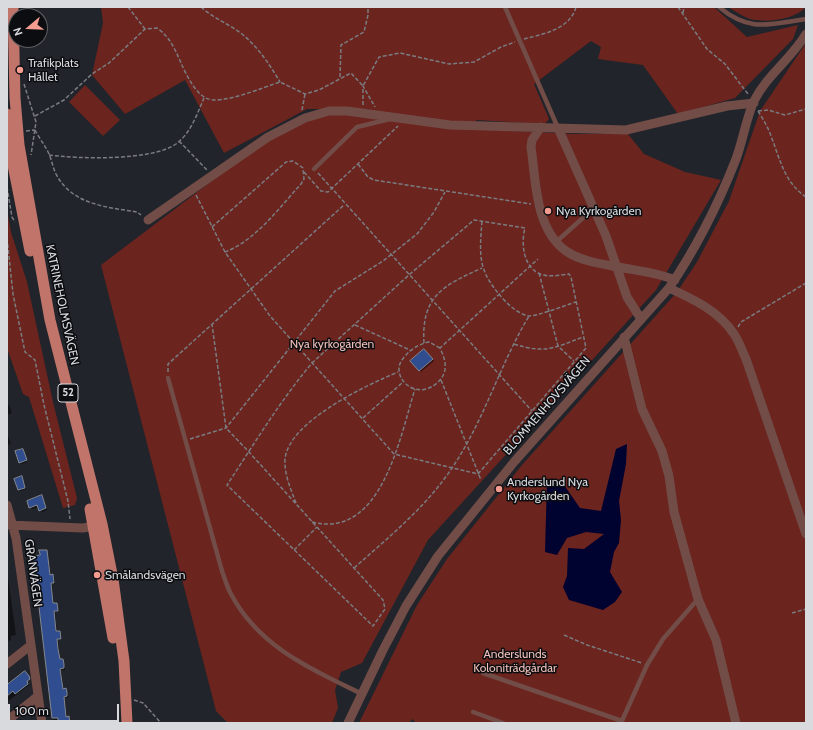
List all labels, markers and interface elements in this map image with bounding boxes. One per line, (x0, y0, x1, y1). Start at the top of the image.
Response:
north arrow (8, 8, 48, 48)
text: N (10, 26, 25, 38)
place label: Trafikplats Hållet (28, 56, 79, 84)
marker: Trafikplats Hållet (15, 65, 25, 75)
place label: Nya Kyrkogården (556, 204, 641, 218)
marker: Nya Kyrkogården (543, 206, 553, 216)
street label: KATRINEHOLMSVÄGEN (42, 243, 82, 367)
park label: Nya kyrkogården (290, 337, 374, 351)
street label: BLOMMENHOVSVÄGEN (500, 354, 594, 458)
road number: 52 (58, 384, 78, 402)
place label: Anderslund Nya Kyrkogården (507, 475, 588, 503)
marker: Anderslund Nya Kyrkogården (494, 484, 504, 494)
street label: GRANVÄGEN (21, 538, 45, 608)
place label: Smålandsvägen (105, 568, 186, 582)
marker: Smålandsvägen (92, 570, 102, 580)
park label: Anderslunds Koloniträdgårdar (473, 647, 557, 675)
scale bar (10, 696, 121, 722)
text: 100 m (15, 703, 49, 718)

